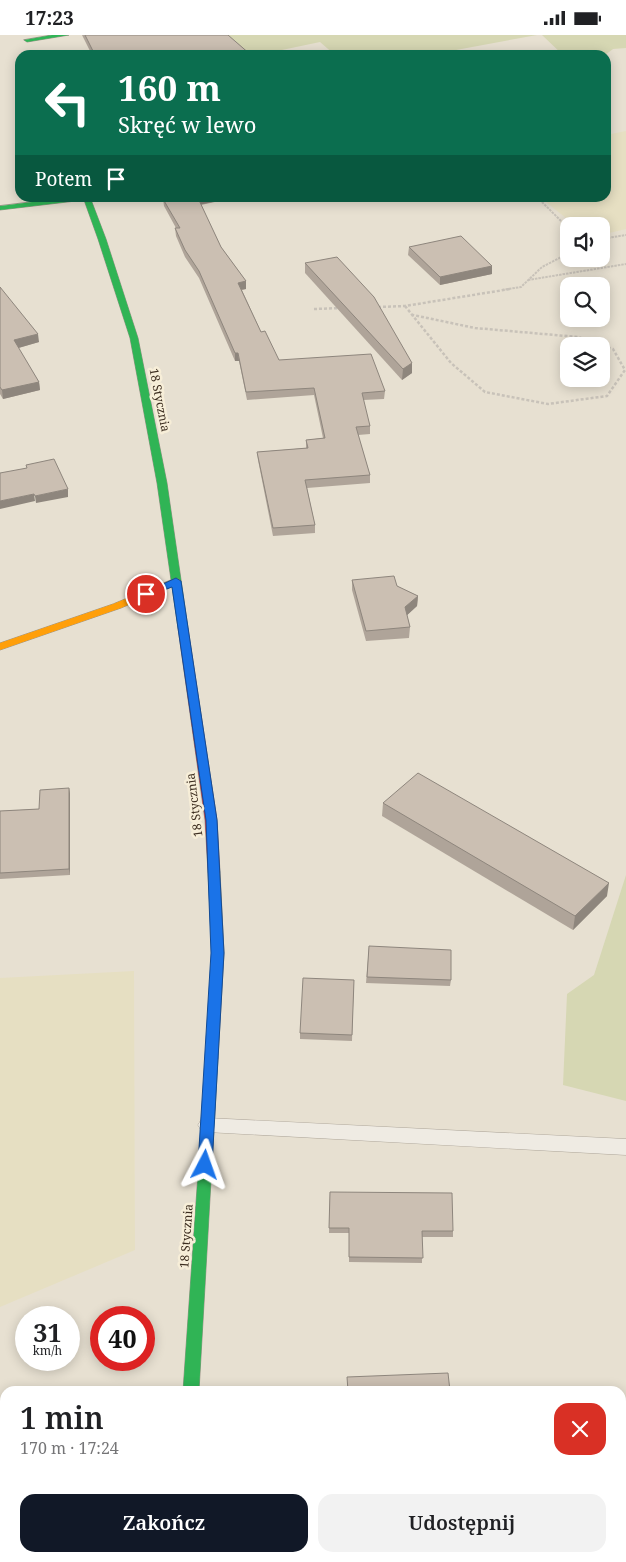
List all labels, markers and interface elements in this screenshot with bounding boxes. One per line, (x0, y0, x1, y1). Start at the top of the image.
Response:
text: 17:23 (25, 5, 74, 31)
text: 160 m (118, 64, 221, 111)
icon: left (35, 70, 100, 135)
text: Skręć w lewo (118, 109, 256, 139)
icon: arrive (102, 165, 130, 193)
text: Potem (35, 166, 92, 192)
map controls (560, 217, 610, 387)
button: sound (560, 217, 610, 267)
button: search (560, 277, 610, 327)
button: layers (560, 337, 610, 387)
street label: 18 Stycznia (146, 367, 175, 433)
pin (125, 573, 167, 615)
icon: arrive (132, 580, 160, 608)
street label: 18 Stycznia (182, 772, 206, 838)
position arrow (178, 1138, 230, 1190)
street label: 18 Stycznia (175, 1203, 197, 1269)
speed limit sign: 40 (90, 1306, 155, 1371)
text: 31 (33, 1315, 62, 1349)
text: km/h (33, 1342, 62, 1359)
text: 1 min (20, 1397, 104, 1438)
button: close (554, 1403, 606, 1455)
text: 170 m · 17:24 (20, 1437, 119, 1459)
button: Zakończ (20, 1494, 308, 1552)
button: Udostępnij (318, 1494, 606, 1552)

